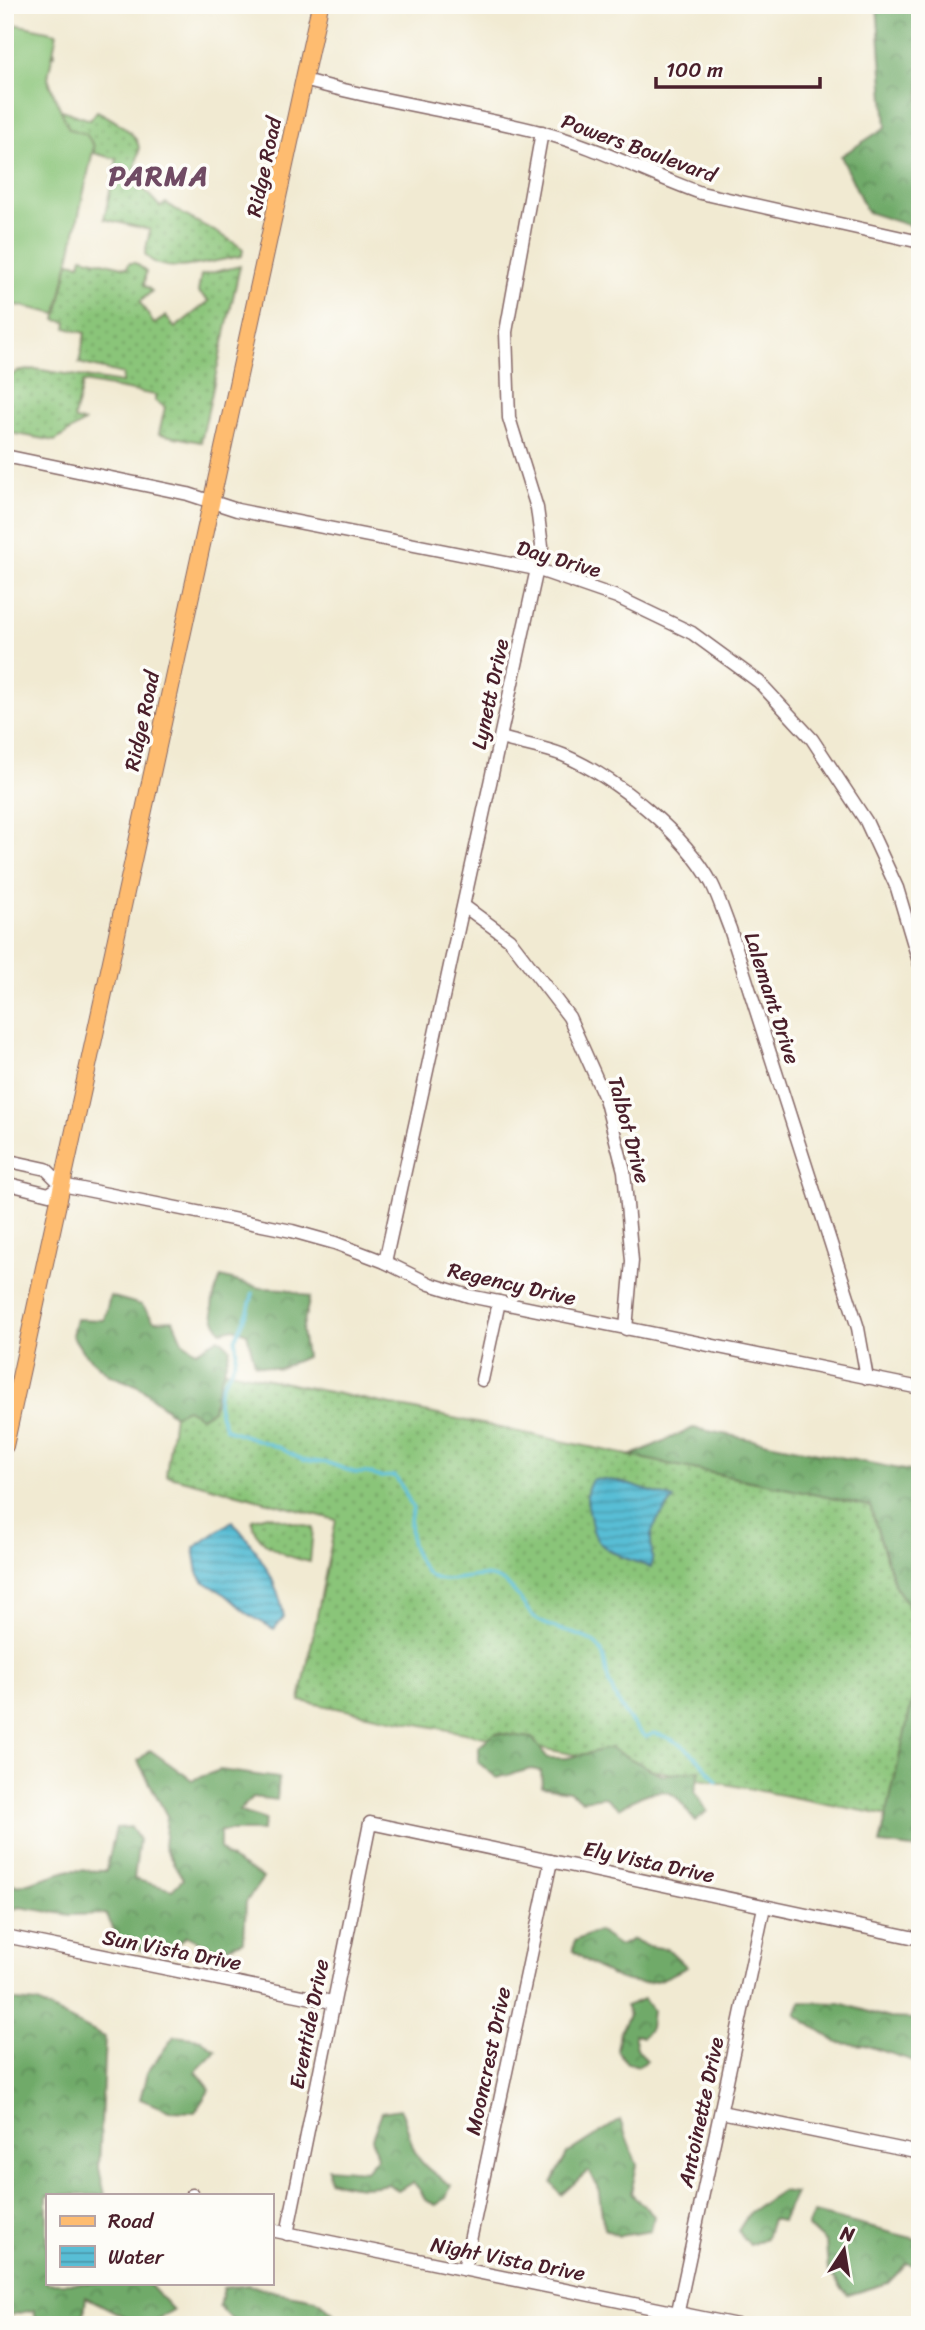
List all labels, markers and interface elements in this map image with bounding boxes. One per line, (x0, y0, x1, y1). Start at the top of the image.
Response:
scale bar (656, 46, 820, 90)
text: 100 m (666, 51, 723, 89)
street label: Powers Boulevard (556, 102, 724, 194)
street label: Ridge Road (235, 112, 294, 220)
district label: PARMA (108, 151, 210, 200)
street label: Day Drive (512, 529, 606, 589)
street label: Lynett Drive (460, 635, 520, 753)
street label: Ridge Road (113, 666, 172, 774)
street label: Lalemant Drive (733, 927, 811, 1069)
street label: Talbot Drive (596, 1072, 662, 1188)
street label: Regency Drive (444, 1251, 580, 1317)
street label: Ely Vista Drive (580, 1830, 718, 1895)
street label: Sun Vista Drive (99, 1918, 245, 1982)
street label: Eventide Drive (278, 1955, 340, 2092)
street label: Mooncrest Drive (454, 1983, 522, 2139)
street label: Antoinette Drive (666, 2033, 735, 2192)
legend (46, 2194, 273, 2284)
text: Road (108, 2202, 155, 2240)
north arrow (810, 2214, 880, 2284)
text: N (837, 2216, 858, 2252)
street label: Night Vista Drive (428, 2225, 589, 2293)
text: Water (108, 2238, 165, 2276)

